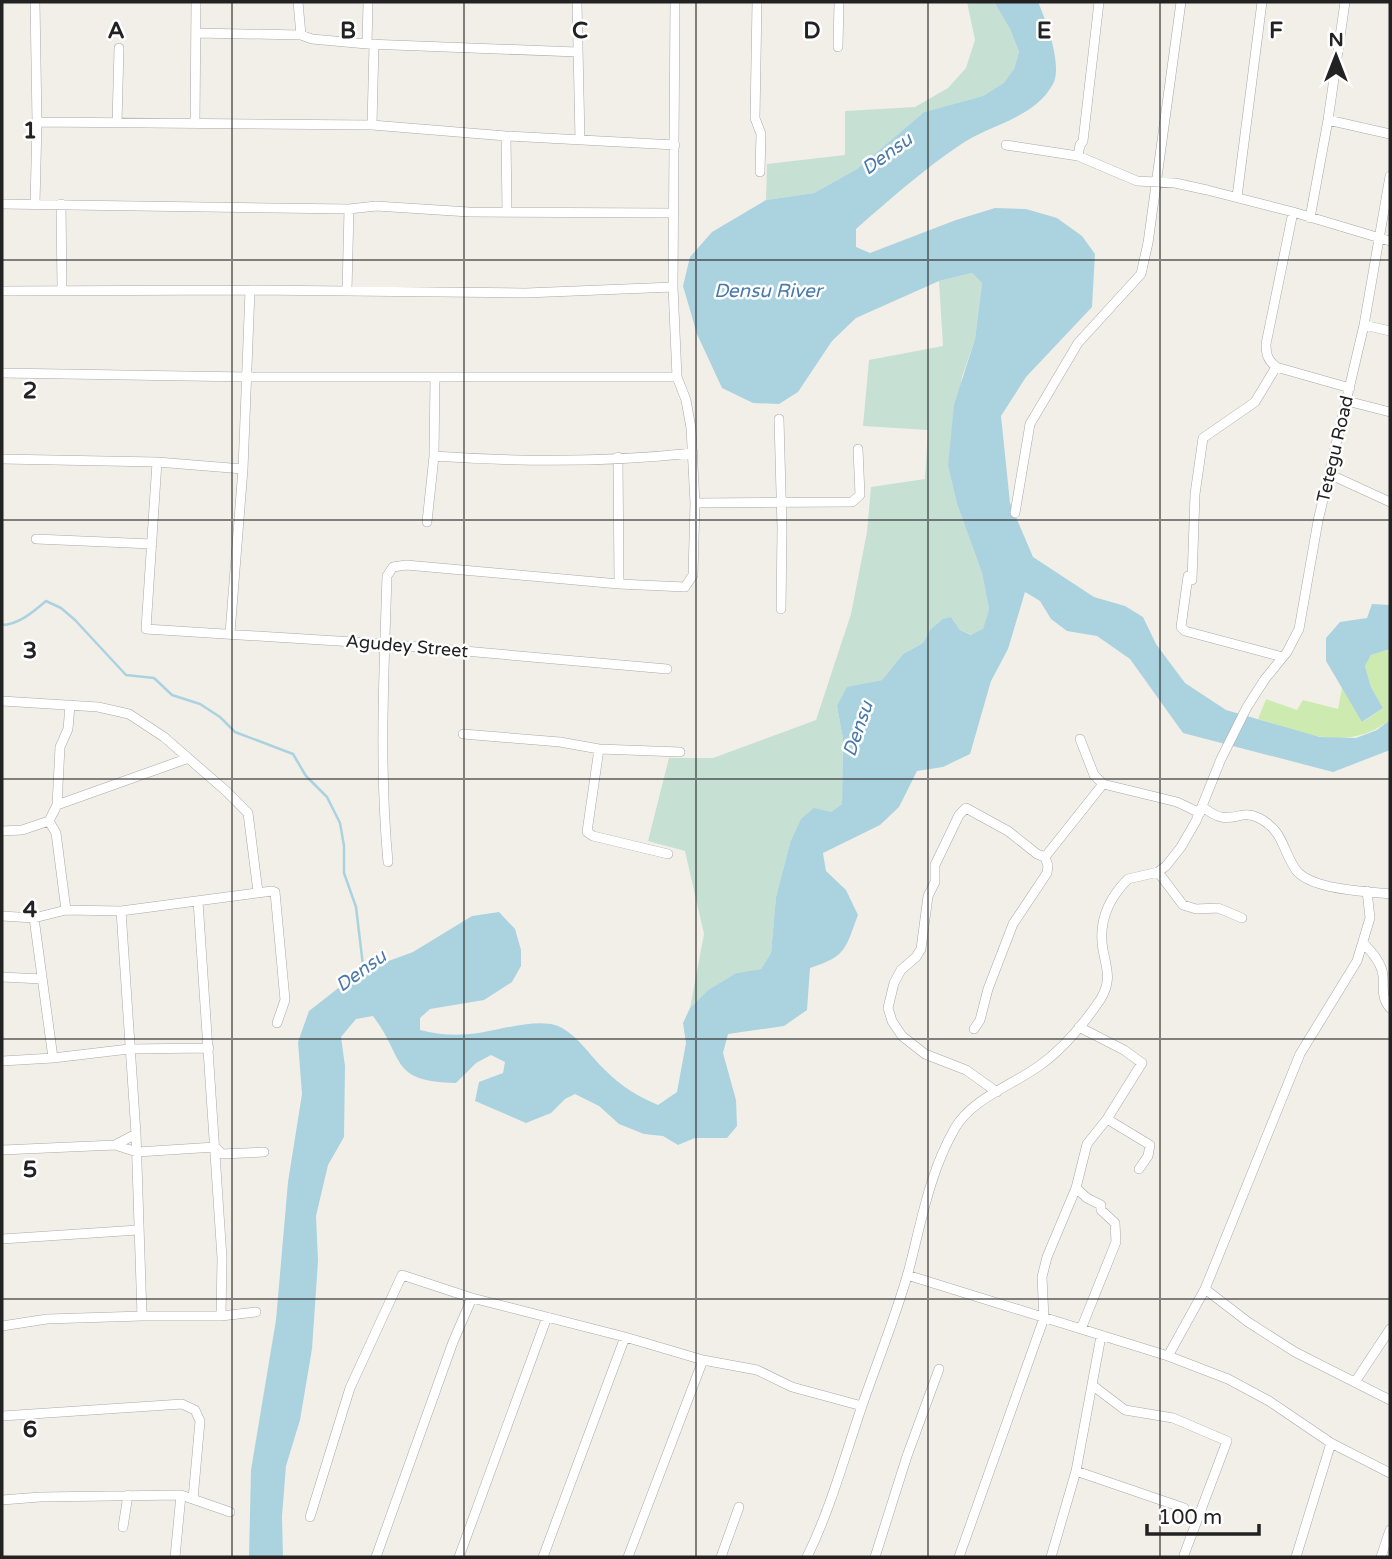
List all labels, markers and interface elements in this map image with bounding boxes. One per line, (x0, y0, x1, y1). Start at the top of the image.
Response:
text: A (107, 17, 125, 45)
text: B (340, 17, 356, 45)
text: C (572, 17, 588, 45)
text: D (803, 17, 821, 45)
text: E (1037, 17, 1051, 45)
text: F (1269, 17, 1283, 45)
north arrow (1301, 21, 1371, 91)
text: N (1328, 29, 1344, 51)
text: 1 (23, 117, 37, 145)
water label: Densu (858, 128, 918, 180)
water label: Densu River (714, 280, 825, 302)
text: 2 (23, 377, 37, 405)
street label: Tetegu Road (1312, 393, 1358, 505)
street label: Agudey Street (345, 630, 469, 662)
text: 3 (23, 637, 37, 665)
water label: Densu (838, 697, 878, 759)
text: 4 (23, 896, 38, 924)
water label: Densu (332, 945, 392, 997)
text: 5 (23, 1156, 37, 1184)
text: 6 (23, 1416, 37, 1444)
scale bar (1147, 1492, 1259, 1536)
text: 100 m (1158, 1505, 1222, 1530)

